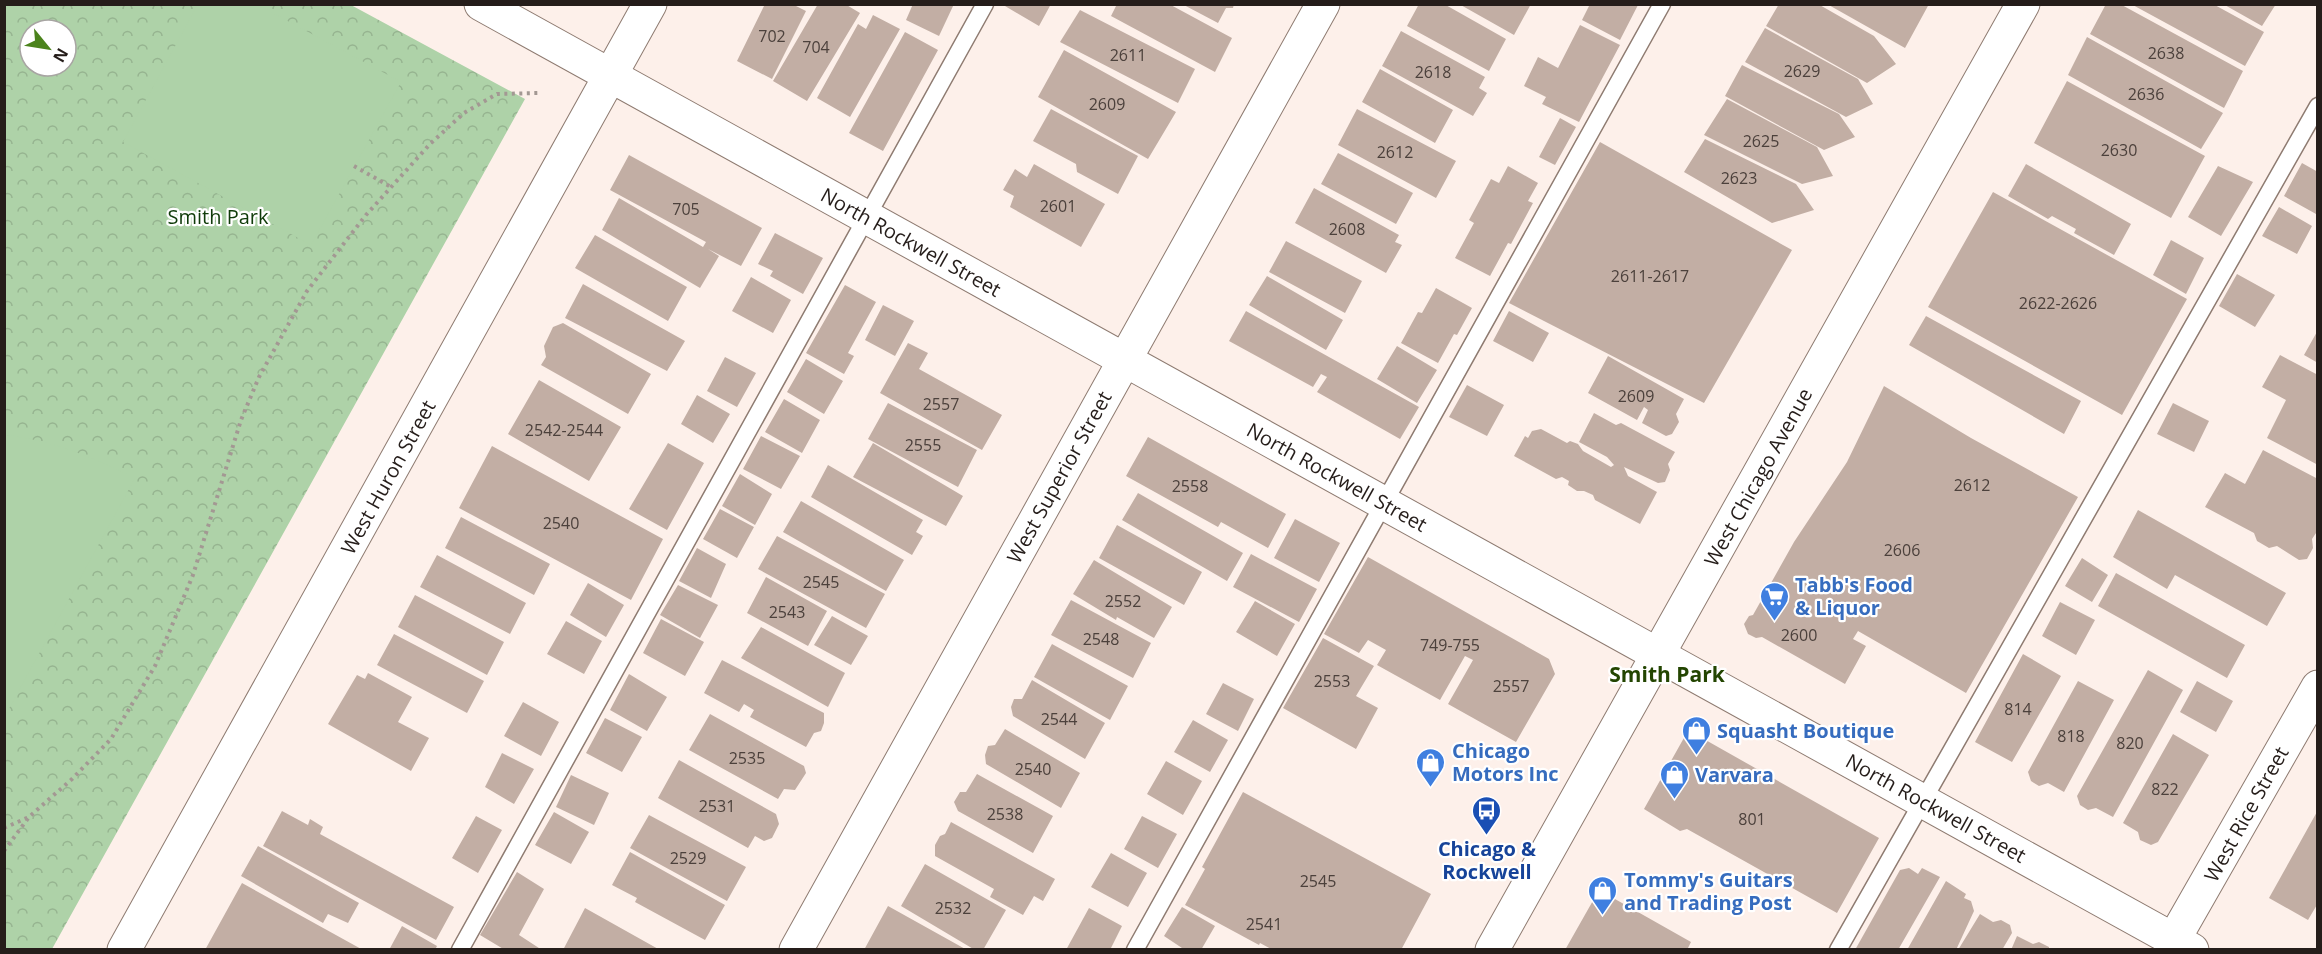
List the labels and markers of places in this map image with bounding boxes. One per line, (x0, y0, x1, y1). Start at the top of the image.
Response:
place label: Tabb's Food & Liquor (1795, 571, 1913, 621)
supermarket icon: Tabb's Food & Liquor (1758, 580, 1790, 622)
shop icon: Squasht Boutique (1680, 714, 1712, 756)
place label: Squasht Boutique (1717, 717, 1894, 744)
place label: Chicago Motors Inc (1452, 737, 1559, 787)
shop icon: Chicago Motors Inc (1415, 746, 1447, 788)
shop icon: Varvara (1658, 758, 1690, 800)
place label: Varvara (1695, 761, 1774, 788)
bus stop icon: Chicago & Rockwell (1471, 794, 1503, 836)
place label: Chicago & Rockwell (1438, 835, 1536, 885)
place label: Tommy's Guitars and Trading Post (1624, 866, 1793, 916)
shop icon: Tommy's Guitars and Trading Post (1587, 874, 1619, 916)

